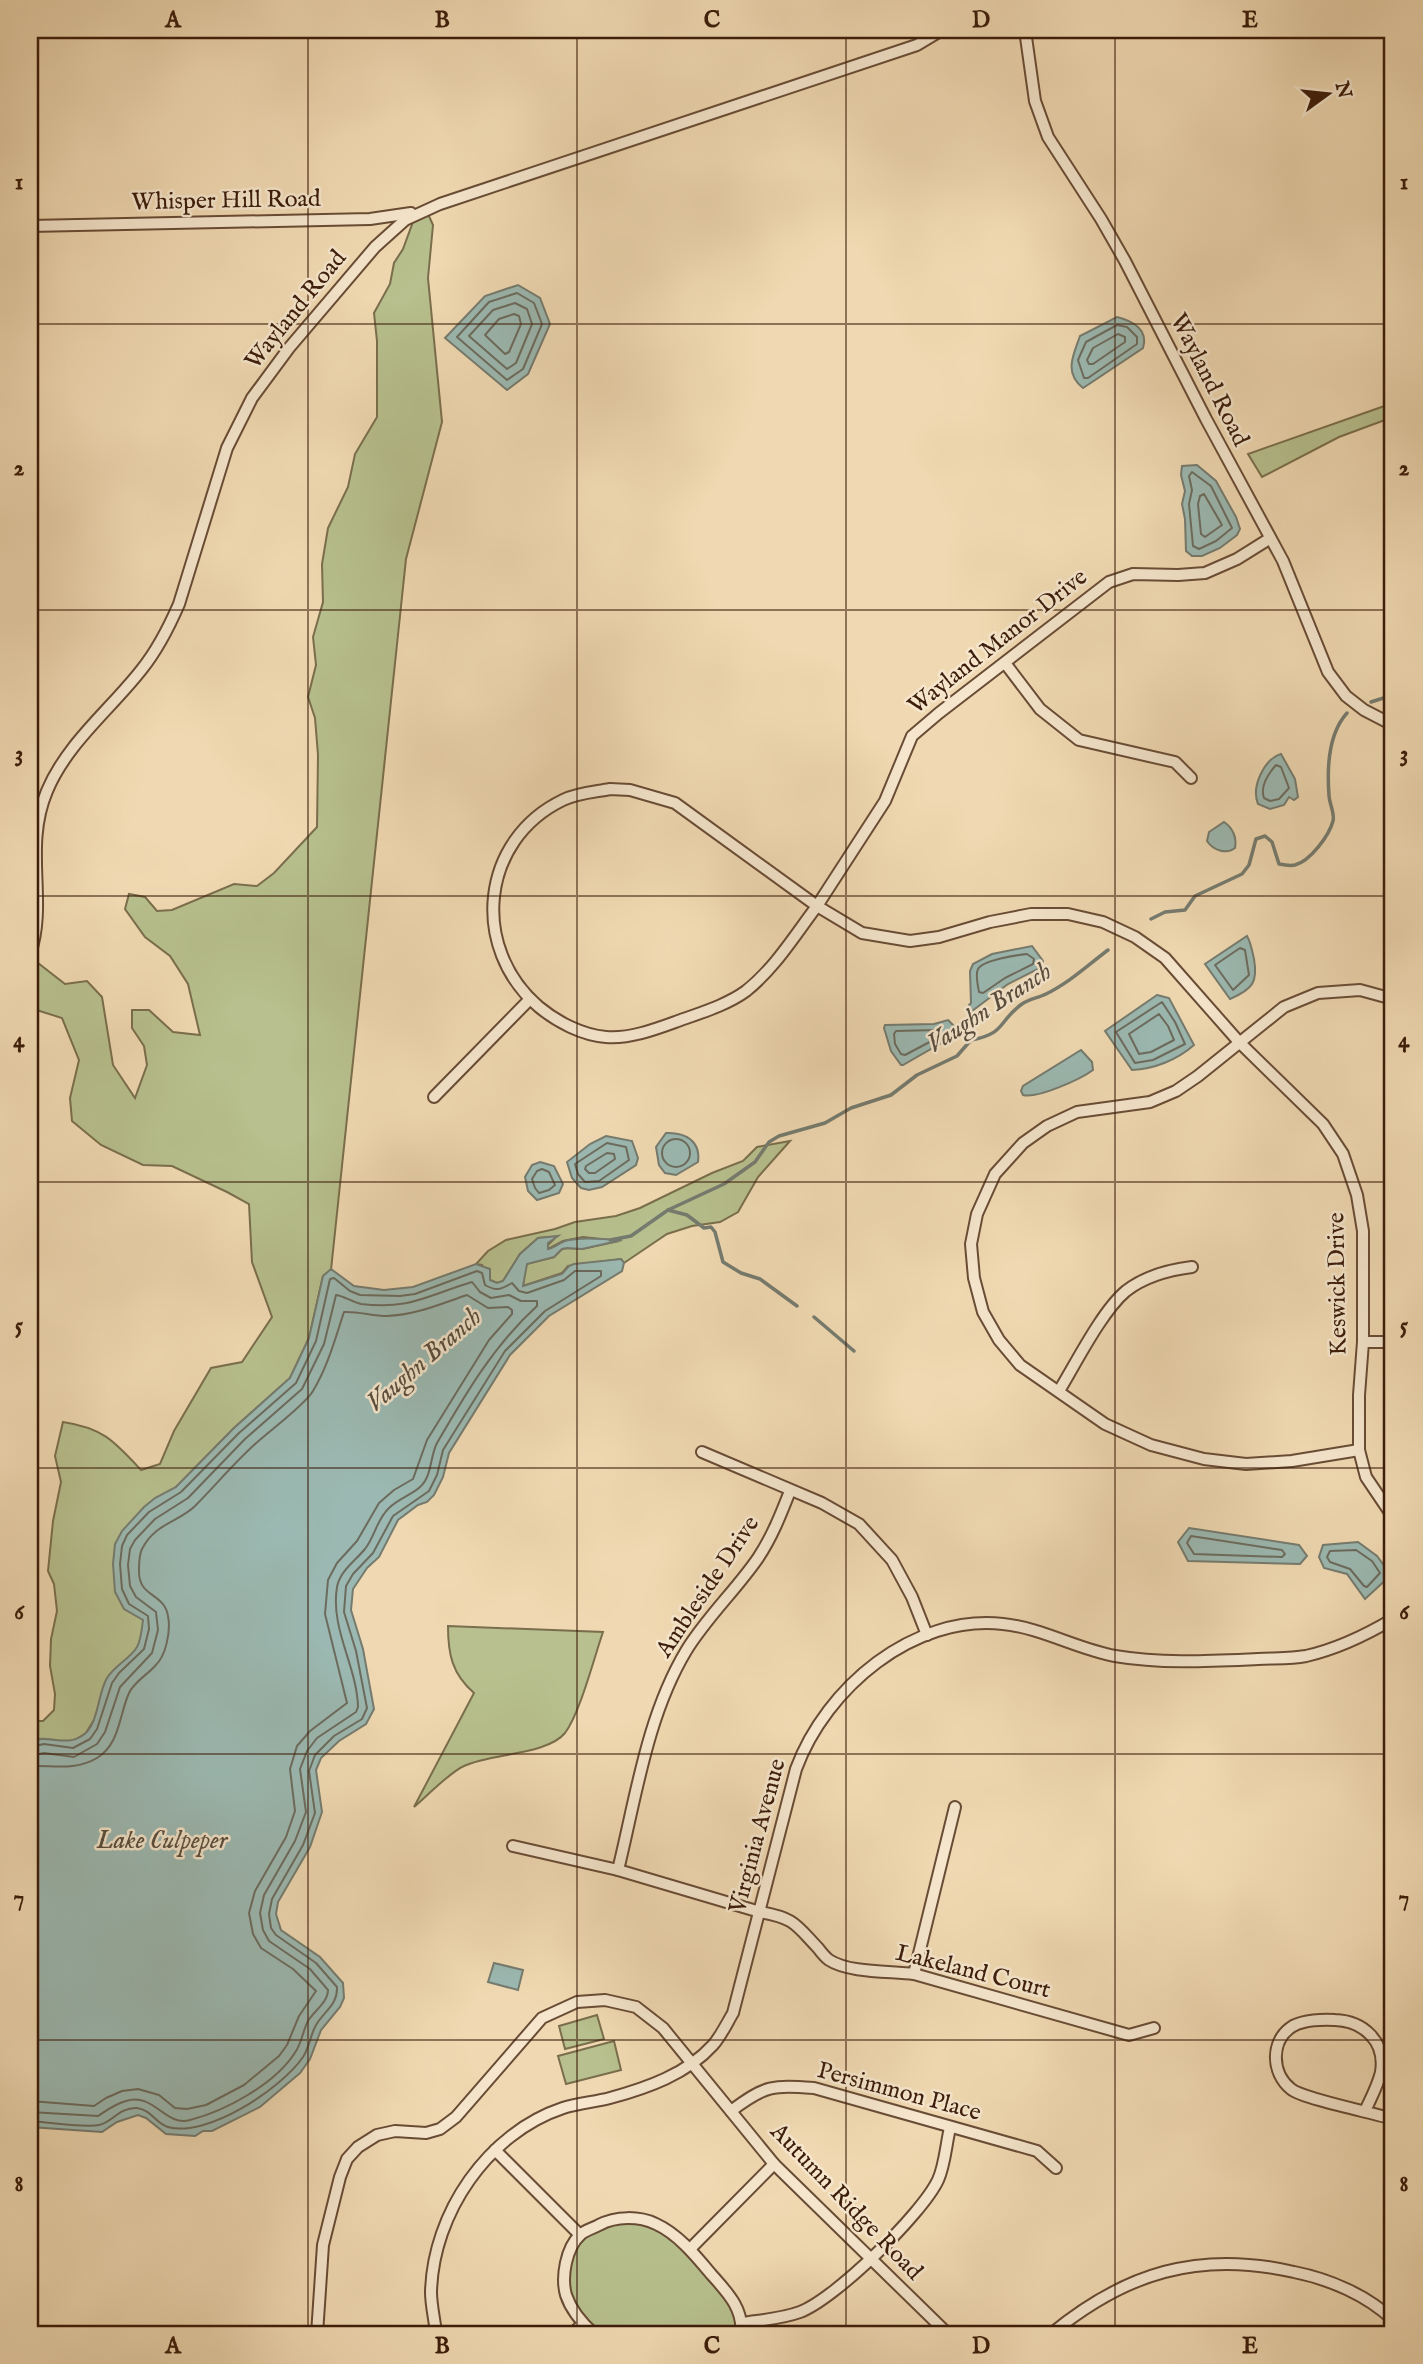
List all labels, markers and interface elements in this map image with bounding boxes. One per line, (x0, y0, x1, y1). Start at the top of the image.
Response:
text: A (164, 6, 182, 35)
text: B (434, 6, 450, 35)
text: C (704, 6, 721, 35)
text: D (972, 6, 990, 35)
text: E (1242, 6, 1258, 35)
north arrow (1294, 60, 1364, 130)
text: N (1329, 78, 1356, 102)
text: 1 (15, 168, 23, 197)
text: 1 (1400, 168, 1408, 197)
street label: Whisper Hill Road (131, 184, 321, 218)
street label: Wayland Road (238, 244, 354, 376)
street label: Wayland Road (1162, 308, 1256, 452)
text: 2 (14, 454, 25, 483)
text: 2 (1399, 454, 1410, 483)
street label: Wayland Manor Drive (902, 562, 1094, 722)
text: 3 (15, 740, 23, 769)
text: 3 (1400, 740, 1408, 769)
water label: Vaughn Branch (920, 955, 1058, 1062)
text: 4 (13, 1026, 25, 1055)
text: 4 (1398, 1026, 1410, 1055)
street label: Keswick Drive (1321, 1212, 1355, 1356)
water label: Vaughn Branch (359, 1301, 489, 1420)
text: 5 (15, 1312, 24, 1341)
text: 5 (1400, 1312, 1409, 1341)
street label: Ambleside Drive (649, 1510, 767, 1665)
text: 6 (14, 1598, 25, 1627)
text: 6 (1399, 1598, 1410, 1627)
street label: Virginia Avenue (722, 1755, 793, 1918)
water label: Lake Culpeper (96, 1824, 229, 1857)
text: 7 (14, 1884, 24, 1913)
text: 7 (1399, 1884, 1409, 1913)
street label: Lakeland Court (892, 1938, 1054, 2006)
street label: Persimmon Place (814, 2055, 984, 2129)
street label: Autumn Ridge Road (762, 2116, 929, 2287)
text: 8 (14, 2170, 24, 2199)
text: 8 (1399, 2170, 1409, 2199)
text: A (164, 2332, 182, 2361)
text: B (434, 2332, 450, 2361)
text: C (704, 2332, 721, 2361)
text: D (972, 2332, 990, 2361)
text: E (1242, 2332, 1258, 2361)

